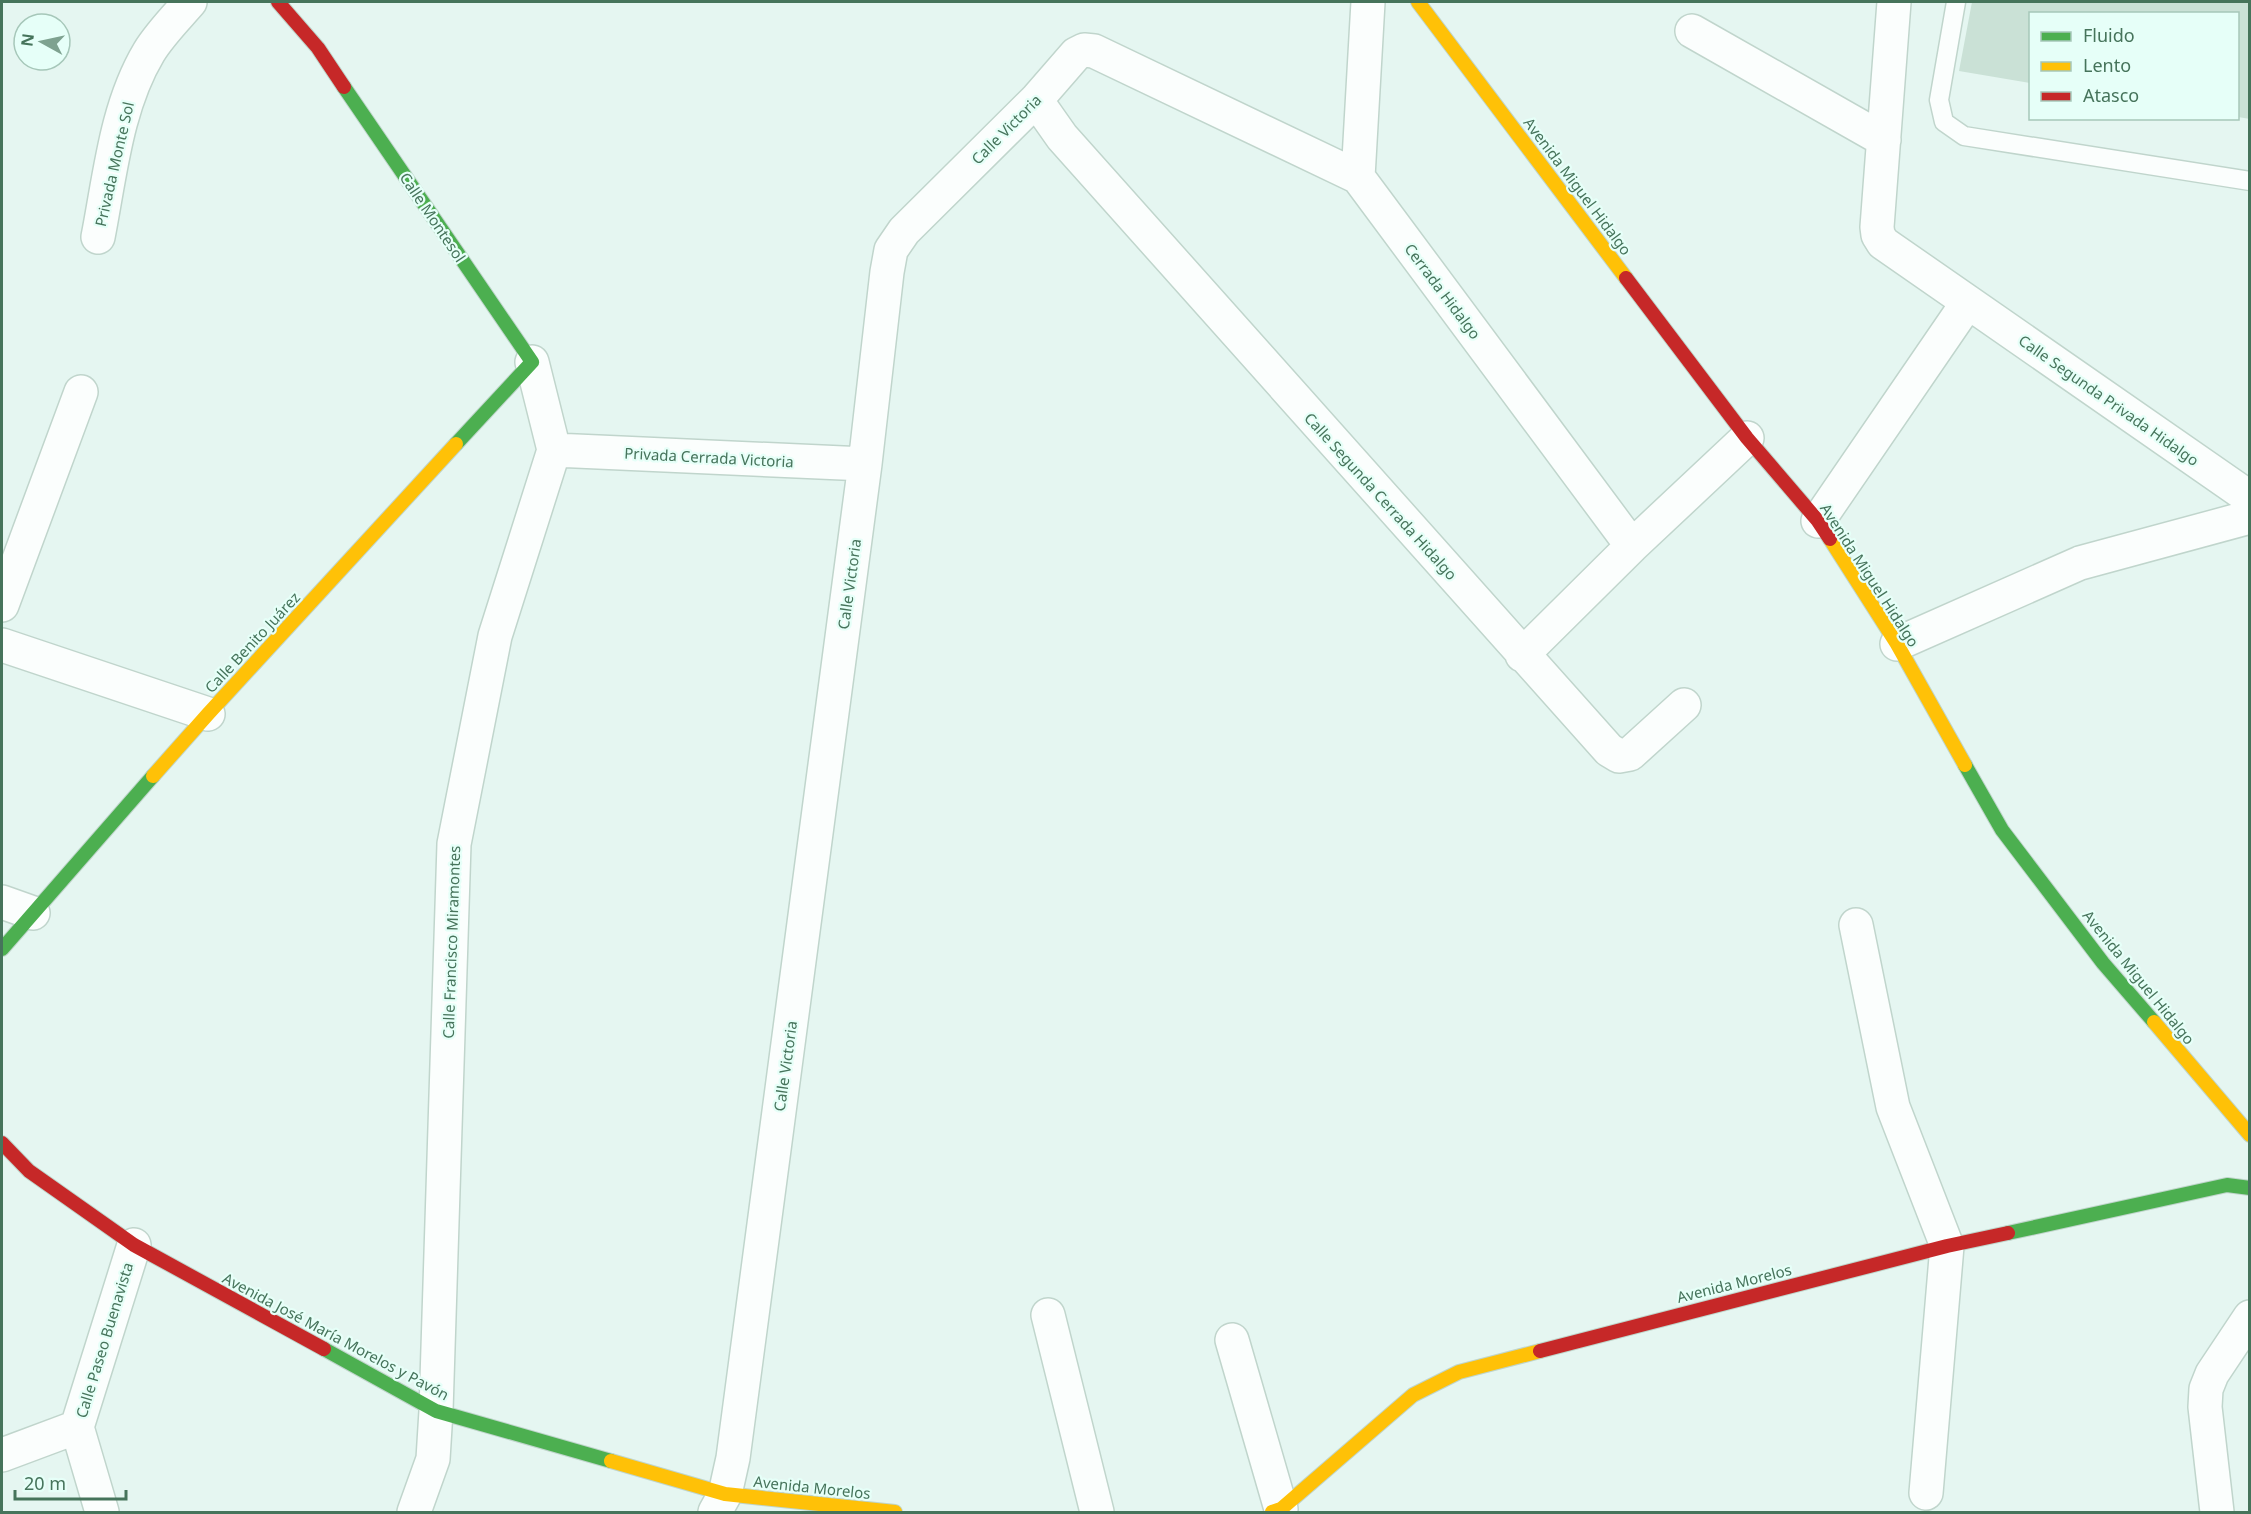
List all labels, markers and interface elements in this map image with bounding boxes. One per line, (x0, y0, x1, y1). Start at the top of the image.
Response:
north arrow (12, 12, 72, 72)
legend (2029, 12, 2239, 120)
text: Fluido (2083, 23, 2135, 47)
text: N (15, 32, 39, 48)
text: Lento (2083, 53, 2131, 77)
text: Atasco (2083, 83, 2139, 107)
street label: Calle Victoria (967, 90, 1045, 168)
street label: Privada Monte Sol (90, 100, 138, 228)
street label: Avenida Miguel Hidalgo (1520, 113, 1636, 259)
street label: Calle Montesol (396, 168, 470, 266)
street label: Cerrada Hidalgo (1400, 239, 1486, 343)
street label: Calle Segunda Privada Hidalgo (2015, 330, 2203, 470)
street label: Calle Segunda Cerrada Hidalgo (1300, 408, 1462, 584)
street label: Privada Cerrada Victoria (624, 443, 794, 471)
street label: Avenida Miguel Hidalgo (1816, 499, 1924, 651)
street label: Calle Victoria (833, 538, 865, 630)
street label: Calle Benito Juárez (200, 587, 304, 697)
street label: Calle Francisco Miramontes (438, 845, 464, 1039)
street label: Avenida Miguel Hidalgo (2079, 906, 2199, 1048)
street label: Calle Victoria (769, 1020, 801, 1112)
street label: Avenida Morelos (1675, 1259, 1793, 1307)
street label: Calle Paseo Buenavista (71, 1260, 137, 1420)
street label: Avenida José María Morelos y Pavón (219, 1268, 453, 1404)
scale bar (15, 1463, 126, 1501)
text: 20 m (24, 1471, 66, 1495)
street label: Avenida Morelos (753, 1471, 871, 1503)

